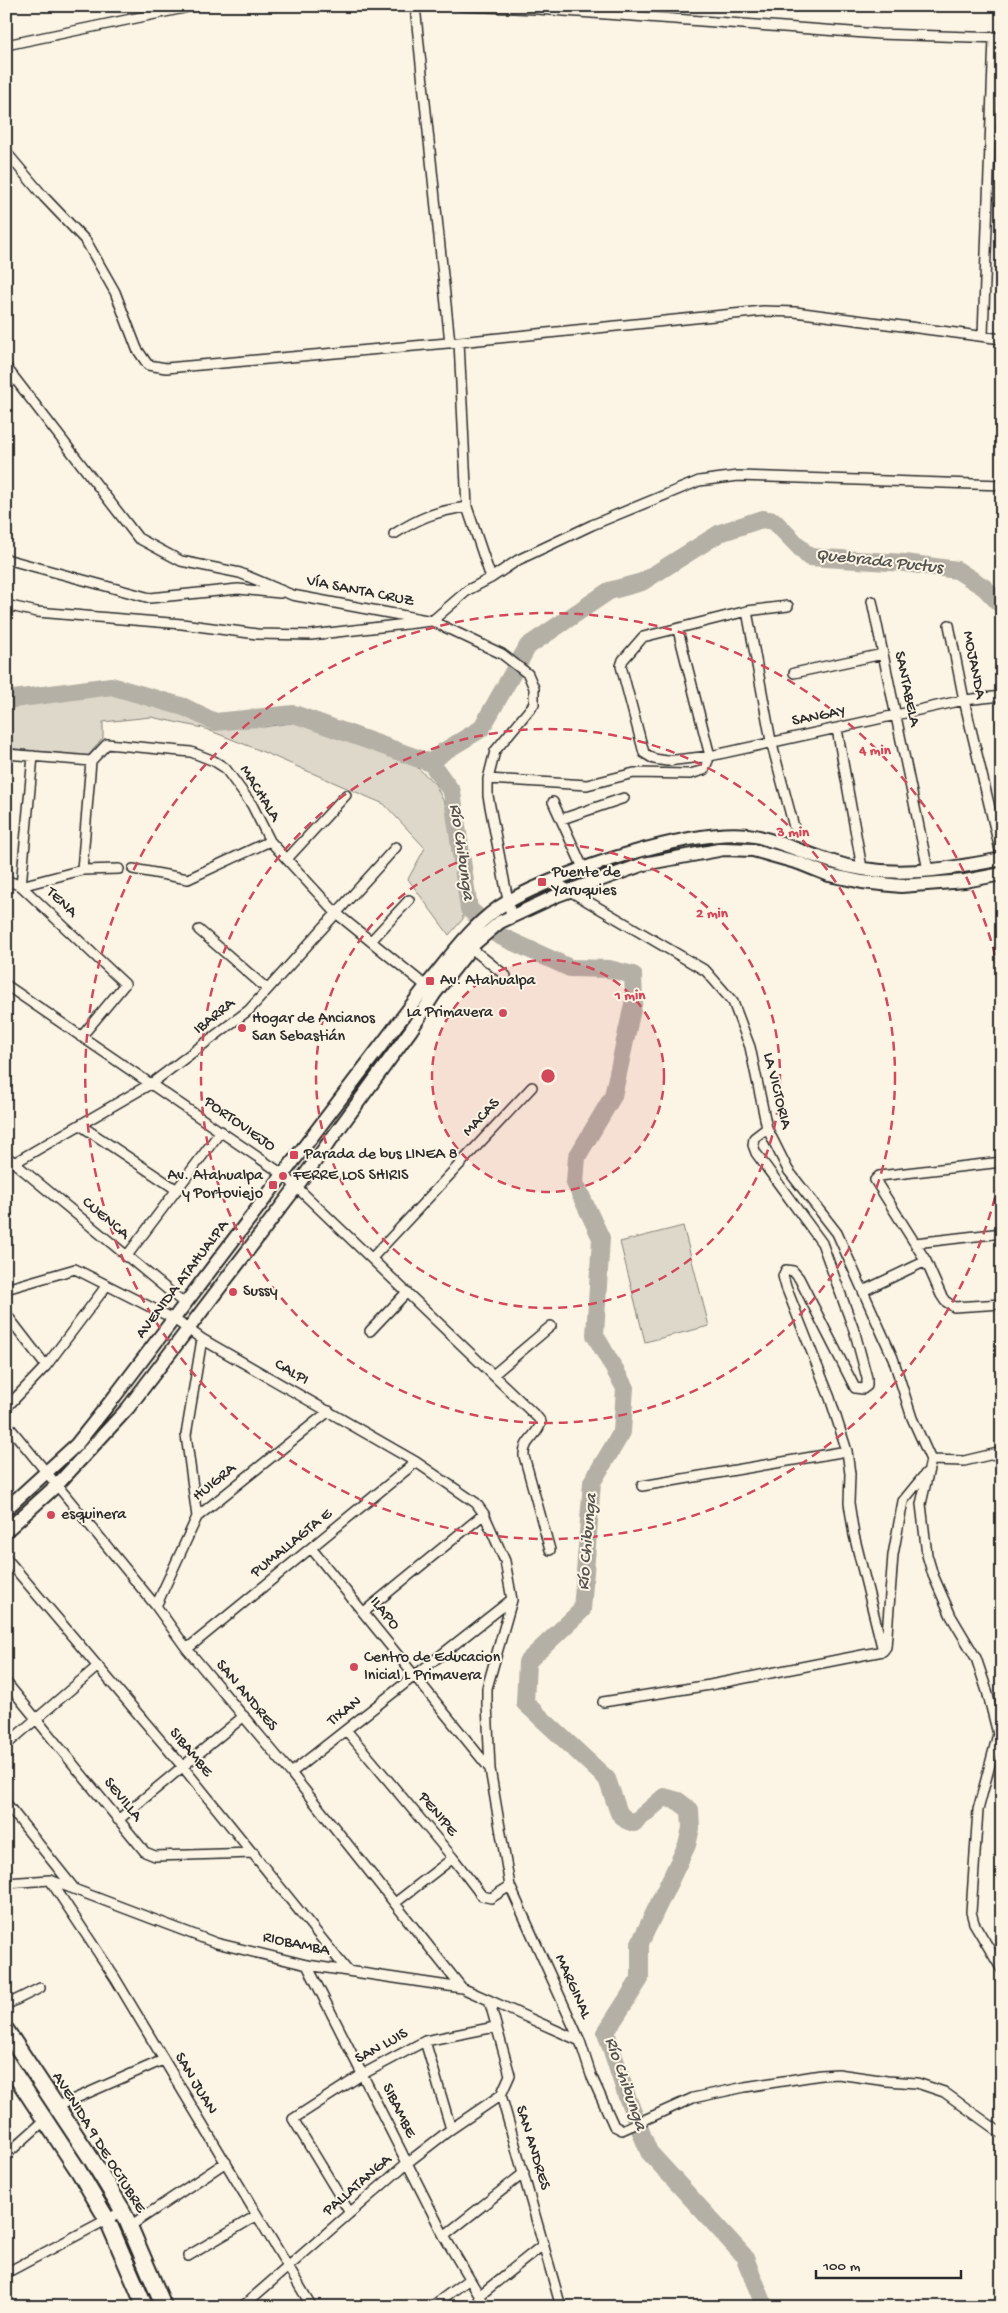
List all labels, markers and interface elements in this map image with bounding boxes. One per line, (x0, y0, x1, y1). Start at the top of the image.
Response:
water label: Quebrada Puctus (815, 545, 946, 579)
street label: VÍA SANTA CRUZ (304, 571, 416, 612)
street label: MOJANDA (957, 629, 989, 702)
street label: SANTABELA (889, 650, 924, 730)
street label: SANGAY (791, 702, 847, 732)
text: 4 min (858, 742, 892, 760)
street label: MACHALA (234, 762, 285, 827)
water label: Río Chibunga (444, 803, 478, 902)
text: 3 min (776, 824, 810, 842)
place label: Puente de Yaruquies (550, 864, 621, 901)
marker: Puente de Yaruquies (536, 876, 548, 888)
street label: TENA (41, 883, 82, 923)
text: 2 min (696, 905, 729, 923)
place label: Av. Atahualpa (440, 972, 537, 991)
marker: Av. Atahualpa (424, 975, 436, 987)
text: 1 min (614, 987, 646, 1005)
street label: IBARRA (190, 994, 241, 1039)
place label: La Primavera (406, 1004, 494, 1023)
marker: La Primavera (497, 1007, 509, 1019)
place label: Hogar de Ancianos San Sebastián (252, 1010, 376, 1047)
marker: Hogar de Ancianos San Sebastián (236, 1022, 248, 1034)
street label: LA VICTORIA (757, 1051, 795, 1133)
centre of rings (539, 1067, 557, 1085)
street label: PORTOVIEJO (199, 1093, 279, 1157)
street label: MACAS (459, 1094, 505, 1141)
place label: Parada de bus LINEA 8 (303, 1146, 458, 1165)
marker: Parada de bus LINEA 8 (288, 1149, 300, 1161)
place label: Av. Atahualpa y Portoviejo (168, 1167, 264, 1204)
place label: FERRE LOS SHIRIS (292, 1167, 409, 1186)
marker: FERRE LOS SHIRIS (277, 1170, 289, 1182)
marker: Av. Atahualpa y Portoviejo (267, 1179, 279, 1191)
street label: CUENCA (77, 1194, 134, 1245)
street label: AVENIDA ATAHUALPA (132, 1216, 235, 1343)
place label: Sussy (243, 1283, 278, 1302)
marker: Sussy (227, 1286, 239, 1298)
street label: CALPI (270, 1356, 312, 1390)
street label: HUIGRA (190, 1459, 242, 1506)
water label: Río Chibunga (573, 1492, 603, 1591)
street label: PUMALLAGTA E (247, 1505, 337, 1583)
place label: esquinera (61, 1506, 127, 1525)
marker: esquinera (45, 1509, 57, 1521)
street label: ILAPO (365, 1593, 403, 1635)
place label: Centro de Educacion Inicial L Primavera (364, 1649, 501, 1686)
street label: SAN ANDRES (211, 1656, 282, 1736)
marker: Centro de Educacion Inicial L Primavera (348, 1661, 360, 1673)
street label: TIXAN (323, 1693, 366, 1732)
street label: SIBAMBE (164, 1725, 217, 1782)
street label: SEVILLA (98, 1774, 147, 1827)
street label: PENIPE (412, 1788, 462, 1842)
street label: RIOBAMBA (261, 1929, 333, 1962)
street label: MARGINAL (549, 1952, 595, 2023)
street label: SAN LUIS (352, 2024, 412, 2069)
water label: Río Chibunga (599, 2035, 651, 2134)
street label: SAN JUAN (169, 2050, 221, 2118)
street label: AVENIDA 9 DE OCTUBRE (47, 2069, 150, 2218)
street label: SIBAMBE (377, 2081, 420, 2142)
street label: SAN ANDRES (510, 2104, 554, 2193)
street label: PALLATANGA (319, 2150, 397, 2222)
scale bar (816, 2248, 960, 2280)
text: 100 m (822, 2258, 861, 2276)

